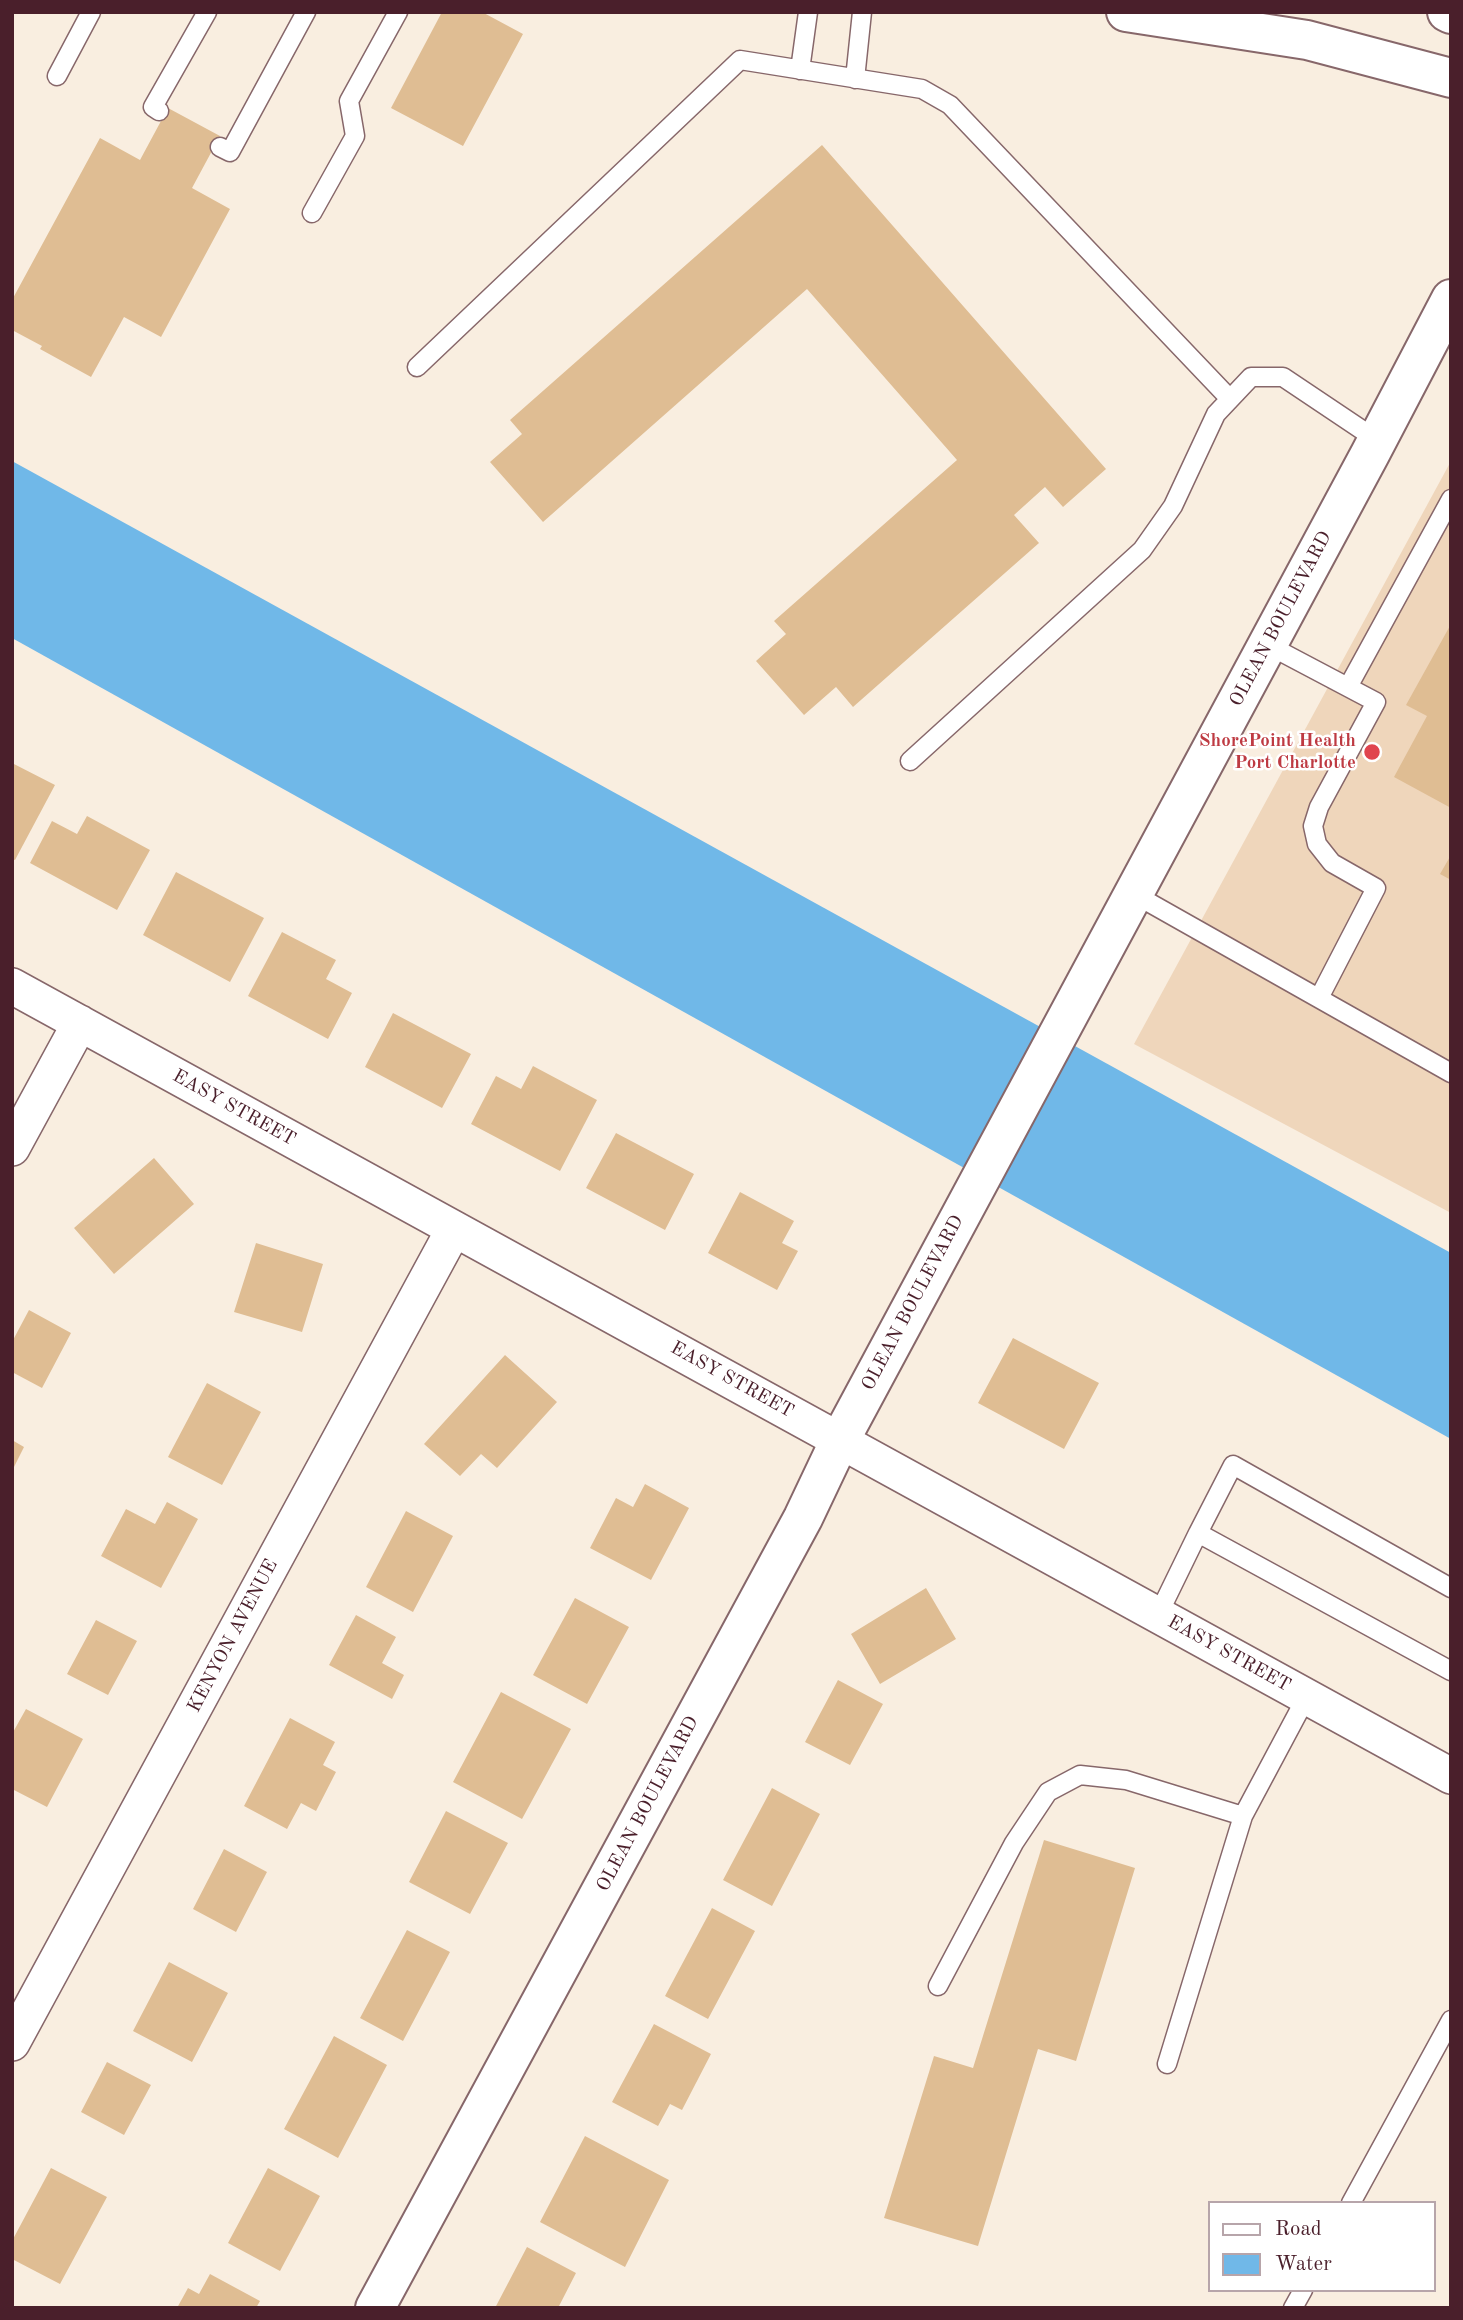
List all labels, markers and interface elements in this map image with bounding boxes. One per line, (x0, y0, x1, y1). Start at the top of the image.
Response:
street label: OLEAN BOULEVARD (1225, 528, 1337, 710)
place label: ShorePoint Health Port Charlotte (1199, 730, 1356, 774)
marker: ShorePoint Health Port Charlotte (1362, 742, 1382, 762)
street label: EASY STREET (168, 1065, 300, 1151)
street label: OLEAN BOULEVARD (857, 1212, 969, 1394)
street label: EASY STREET (666, 1337, 798, 1423)
street label: KENYON AVENUE (183, 1556, 283, 1716)
street label: EASY STREET (1163, 1611, 1295, 1697)
street label: OLEAN BOULEVARD (592, 1713, 704, 1895)
legend (1208, 2201, 1435, 2292)
text: Road (1275, 2219, 1322, 2240)
text: Water (1275, 2254, 1332, 2275)

